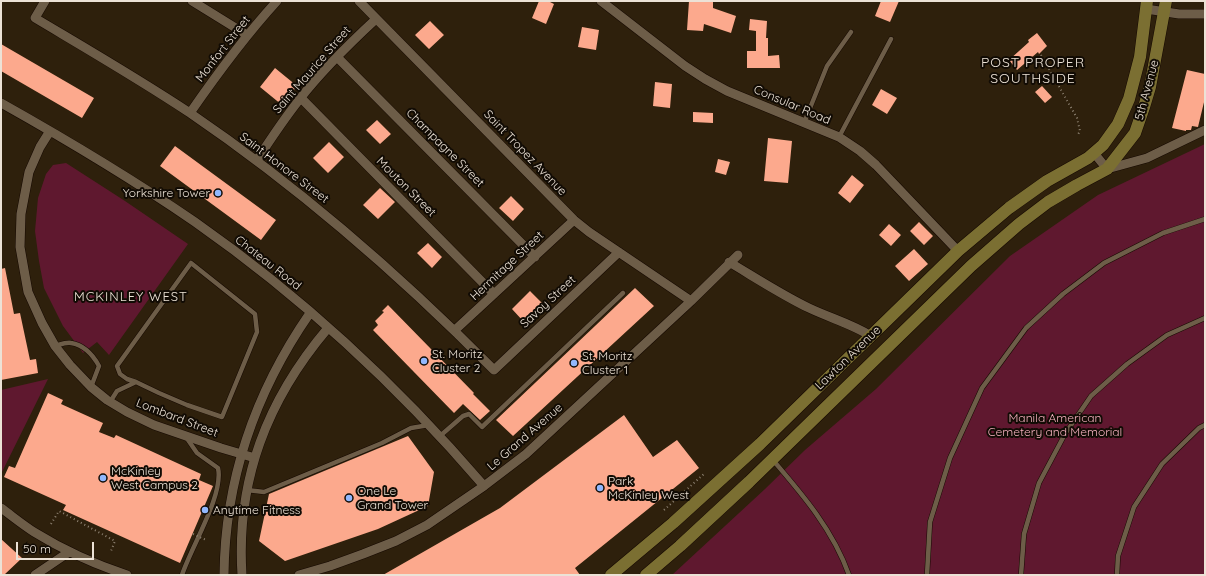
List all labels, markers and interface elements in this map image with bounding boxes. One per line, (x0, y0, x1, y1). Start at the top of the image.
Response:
street label: Monfort Street (193, 13, 253, 85)
street label: Saint Maurice Street (270, 23, 354, 117)
district label: POST PROPER SOUTHSIDE (981, 55, 1085, 88)
street label: 5th Avenue (1132, 58, 1162, 122)
street label: Consular Road (751, 82, 833, 128)
street label: Champagne Street (403, 106, 487, 190)
street label: Saint Tropez Avenue (481, 107, 569, 199)
street label: Saint Honore Street (236, 130, 332, 206)
street label: Mouton Street (373, 154, 439, 220)
place label: Yorkshire Tower (123, 186, 210, 200)
marker: Yorkshire Tower (213, 188, 223, 198)
street label: Hermitage Street (467, 228, 547, 304)
street label: Chateau Road (232, 233, 304, 293)
street label: Savoy Street (517, 273, 579, 331)
district label: MCKINLEY WEST (74, 289, 188, 305)
street label: Lawton Avenue (812, 323, 884, 393)
place label: St. Moritz Cluster 2 (432, 347, 482, 375)
place label: St. Moritz Cluster 1 (582, 349, 632, 377)
marker: St. Moritz Cluster 2 (419, 356, 429, 366)
marker: St. Moritz Cluster 1 (569, 358, 579, 368)
street label: Lombard Street (134, 396, 220, 440)
street label: Le Grand Avenue (484, 400, 566, 474)
park label: Manila American Cemetery and Memorial (988, 411, 1122, 439)
place label: McKinley West Campus 2 (111, 464, 198, 492)
marker: McKinley West Campus 2 (98, 473, 108, 483)
place label: Park McKinley West (608, 474, 689, 502)
marker: Park McKinley West (595, 483, 605, 493)
place label: One Le Grand Tower (357, 484, 428, 512)
marker: One Le Grand Tower (344, 493, 354, 503)
place label: Anytime Fitness (213, 503, 300, 517)
marker: Anytime Fitness (200, 505, 210, 515)
scale bar (18, 534, 96, 560)
text: 50 m (23, 541, 51, 556)

